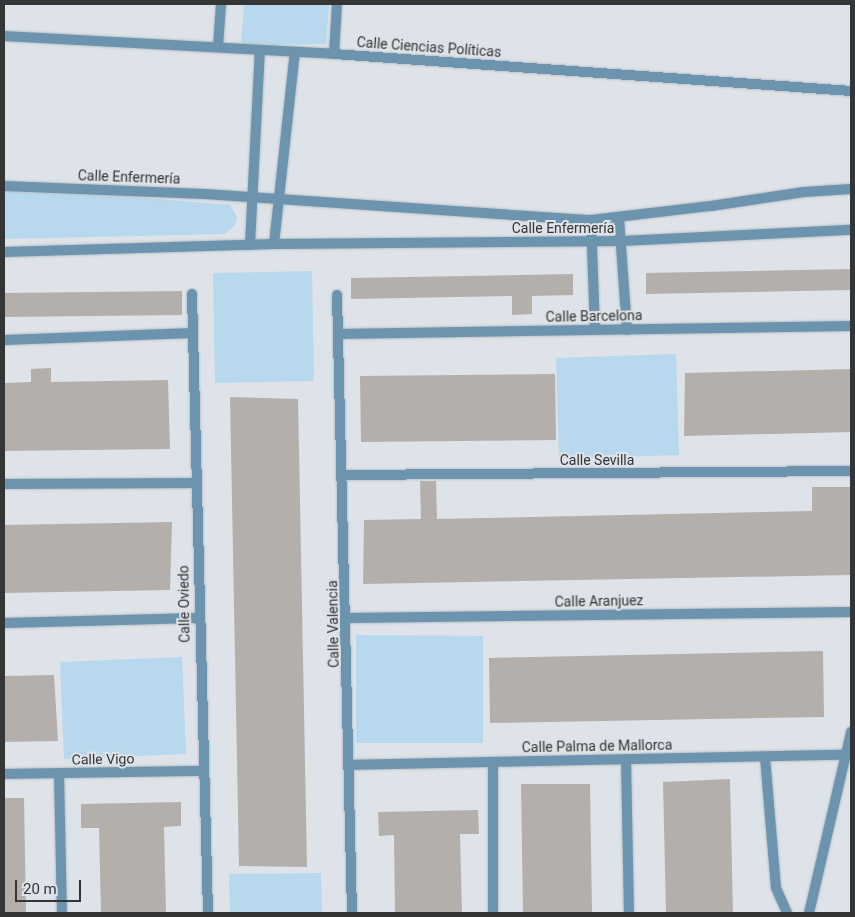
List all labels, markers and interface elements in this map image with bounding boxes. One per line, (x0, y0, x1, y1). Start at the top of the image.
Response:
street label: Calle Ciencias Políticas (356, 34, 502, 60)
street label: Calle Enfermería (77, 167, 181, 187)
street label: Calle Enfermería (512, 220, 614, 236)
street label: Calle Barcelona (545, 307, 643, 325)
street label: Calle Sevilla (560, 452, 634, 468)
street label: Calle Oviedo (175, 565, 193, 643)
street label: Calle Valencia (324, 580, 342, 668)
street label: Calle Aranjuez (554, 592, 644, 610)
street label: Calle Palma de Mallorca (522, 736, 672, 756)
street label: Calle Vigo (72, 750, 134, 768)
scale bar (18, 870, 84, 902)
text: 20 m (23, 880, 57, 898)

